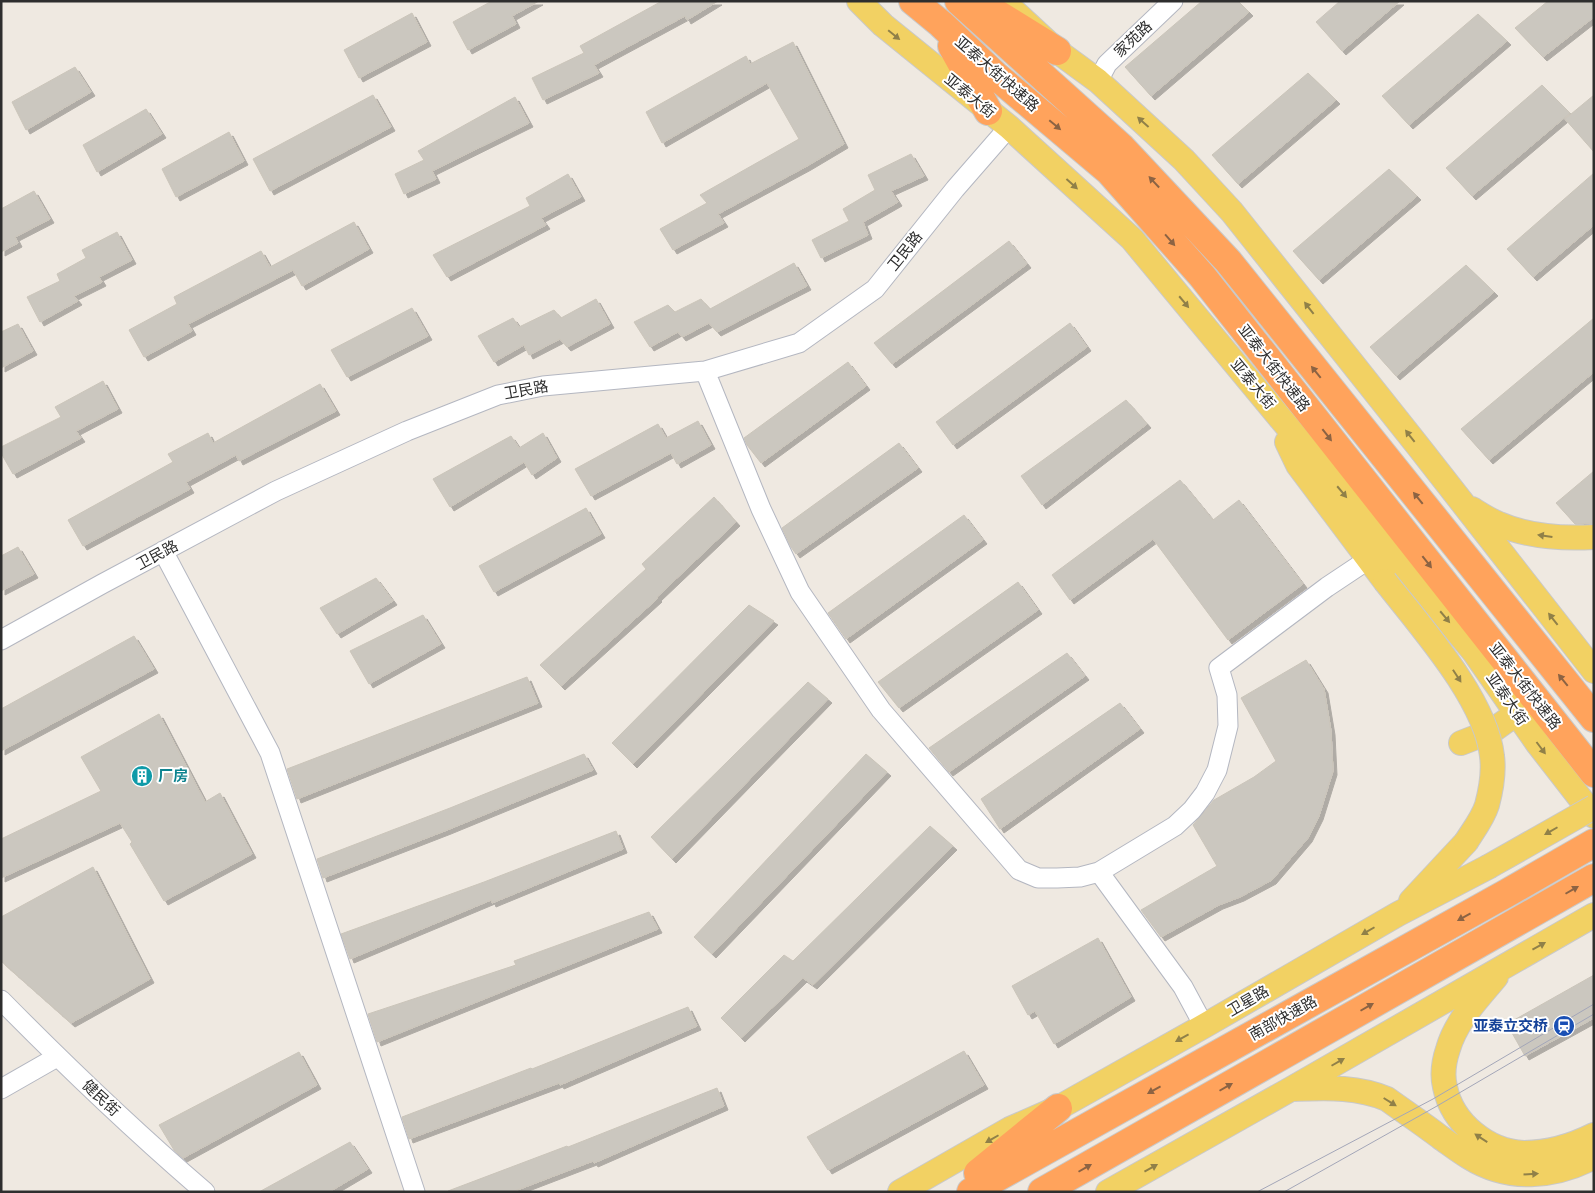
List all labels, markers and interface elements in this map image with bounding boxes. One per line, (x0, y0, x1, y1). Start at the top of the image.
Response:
street label: 家苑路 (1110, 16, 1156, 61)
one-way arrow (887, 29, 900, 40)
street label: 亚泰大街快速路 (951, 33, 1043, 115)
street label: 亚泰大街 (941, 70, 999, 122)
one-way arrow (1137, 116, 1149, 128)
one-way arrow (1048, 120, 1061, 131)
one-way arrow (1148, 176, 1160, 188)
one-way arrow (1065, 178, 1077, 190)
street label: 卫民路 (883, 227, 926, 274)
one-way arrow (1164, 234, 1176, 246)
one-way arrow (1178, 295, 1189, 308)
one-way arrow (1303, 302, 1314, 315)
street label: 亚泰大街快速路 (1235, 321, 1313, 415)
street label: 亚泰大街 (1227, 355, 1279, 413)
one-way arrow (1311, 365, 1322, 378)
street label: 卫民路 (502, 376, 550, 403)
one-way arrow (1321, 428, 1332, 441)
one-way arrow (1404, 429, 1415, 442)
one-way arrow (1336, 485, 1347, 498)
one-way arrow (1412, 492, 1423, 505)
one-way arrow (1537, 532, 1553, 540)
street label: 卫民路 (132, 536, 181, 574)
one-way arrow (1422, 555, 1433, 568)
one-way arrow (1439, 611, 1450, 623)
one-way arrow (1548, 612, 1558, 626)
street label: 亚泰大街快速路 (1486, 639, 1564, 733)
one-way arrow (1452, 669, 1462, 682)
street label: 亚泰大街 (1482, 669, 1532, 729)
one-way arrow (1558, 674, 1569, 687)
one-way arrow (1536, 741, 1547, 754)
building icon: 厂房 (130, 764, 154, 788)
place label: 厂房 (158, 766, 188, 785)
one-way arrow (1544, 827, 1559, 835)
one-way arrow (1565, 886, 1578, 895)
one-way arrow (1457, 913, 1472, 921)
one-way arrow (1361, 927, 1376, 935)
one-way arrow (1533, 942, 1546, 951)
street label: 卫星路 (1224, 981, 1272, 1020)
street label: 南部快速路 (1245, 991, 1320, 1044)
one-way arrow (1361, 1003, 1374, 1012)
station icon: 亚泰立交桥 (1552, 1014, 1576, 1038)
place label: 亚泰立交桥 (1473, 1016, 1548, 1035)
one-way arrow (1175, 1034, 1189, 1043)
one-way arrow (1330, 1058, 1345, 1066)
street label: 健民街 (78, 1075, 124, 1120)
one-way arrow (1219, 1083, 1233, 1092)
one-way arrow (1148, 1085, 1161, 1094)
one-way arrow (1383, 1097, 1396, 1106)
one-way arrow (1474, 1133, 1488, 1143)
one-way arrow (985, 1135, 1000, 1143)
one-way arrow (1078, 1163, 1091, 1172)
one-way arrow (1143, 1164, 1158, 1172)
one-way arrow (1524, 1169, 1540, 1177)

